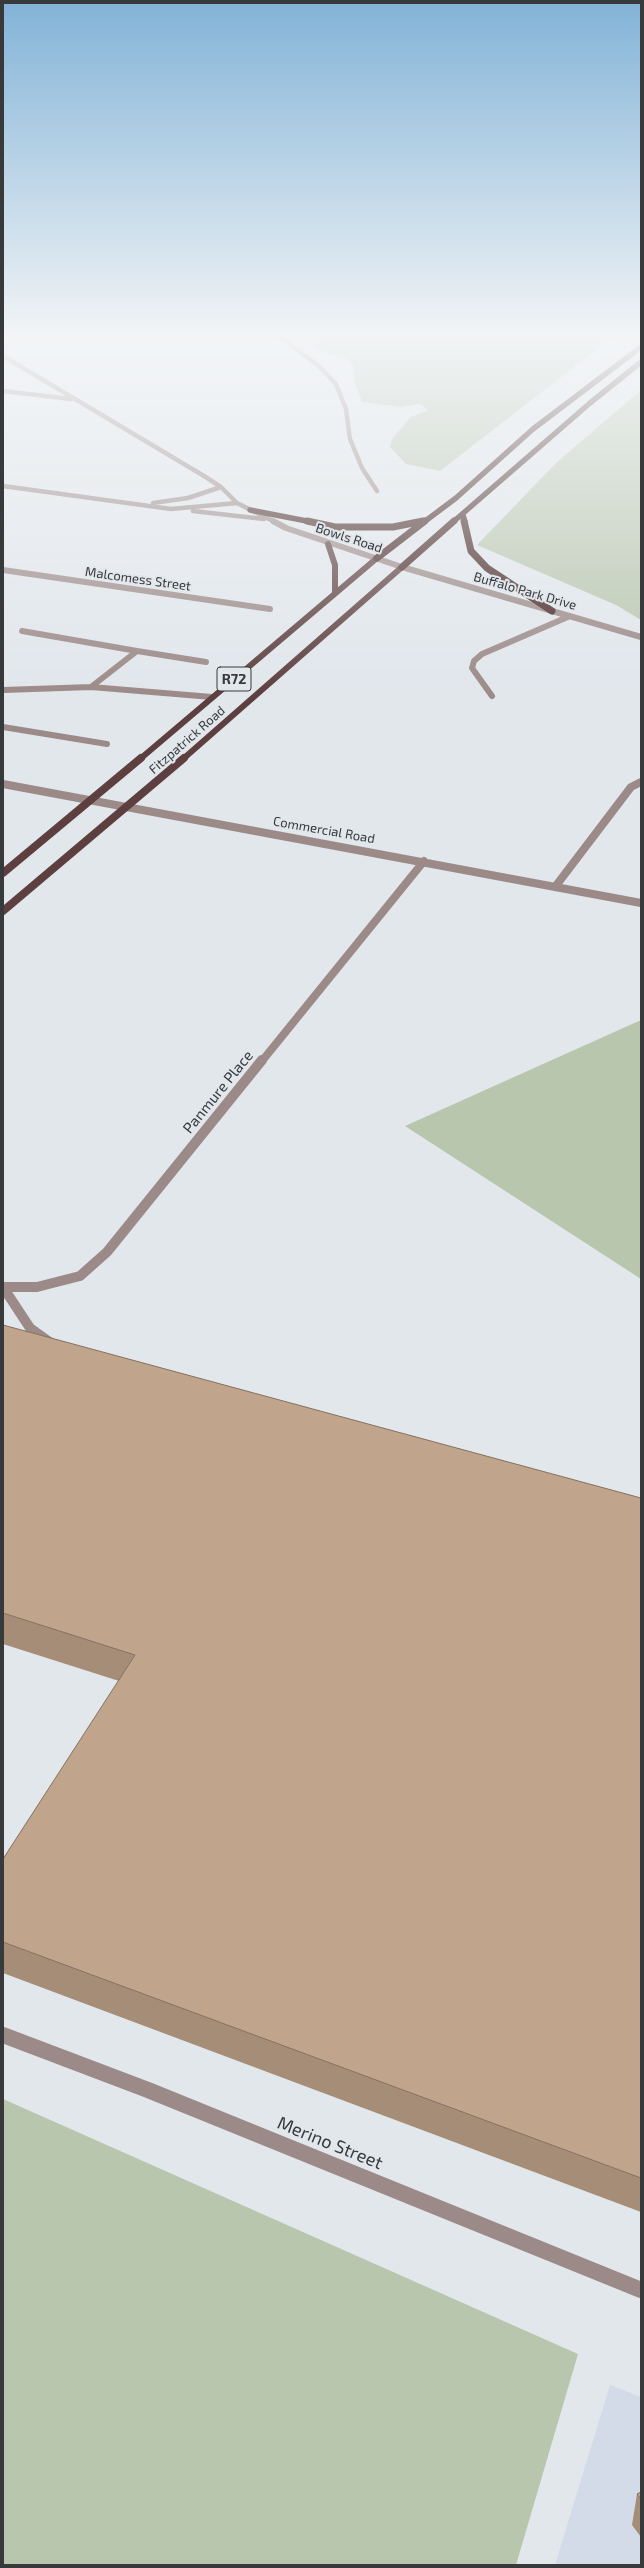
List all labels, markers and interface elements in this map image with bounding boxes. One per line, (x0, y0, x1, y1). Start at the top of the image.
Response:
street label: Bowls Road (314, 520, 384, 556)
street label: Malcomess Street (84, 564, 192, 594)
street label: Buffalo Park Drive (472, 569, 578, 613)
road number: R72 (217, 667, 251, 691)
street label: Fitzpatrick Road (146, 703, 228, 777)
street label: Commercial Road (272, 813, 376, 847)
street label: Panmure Place (179, 1047, 257, 1137)
street label: Merino Street (274, 2112, 386, 2174)

